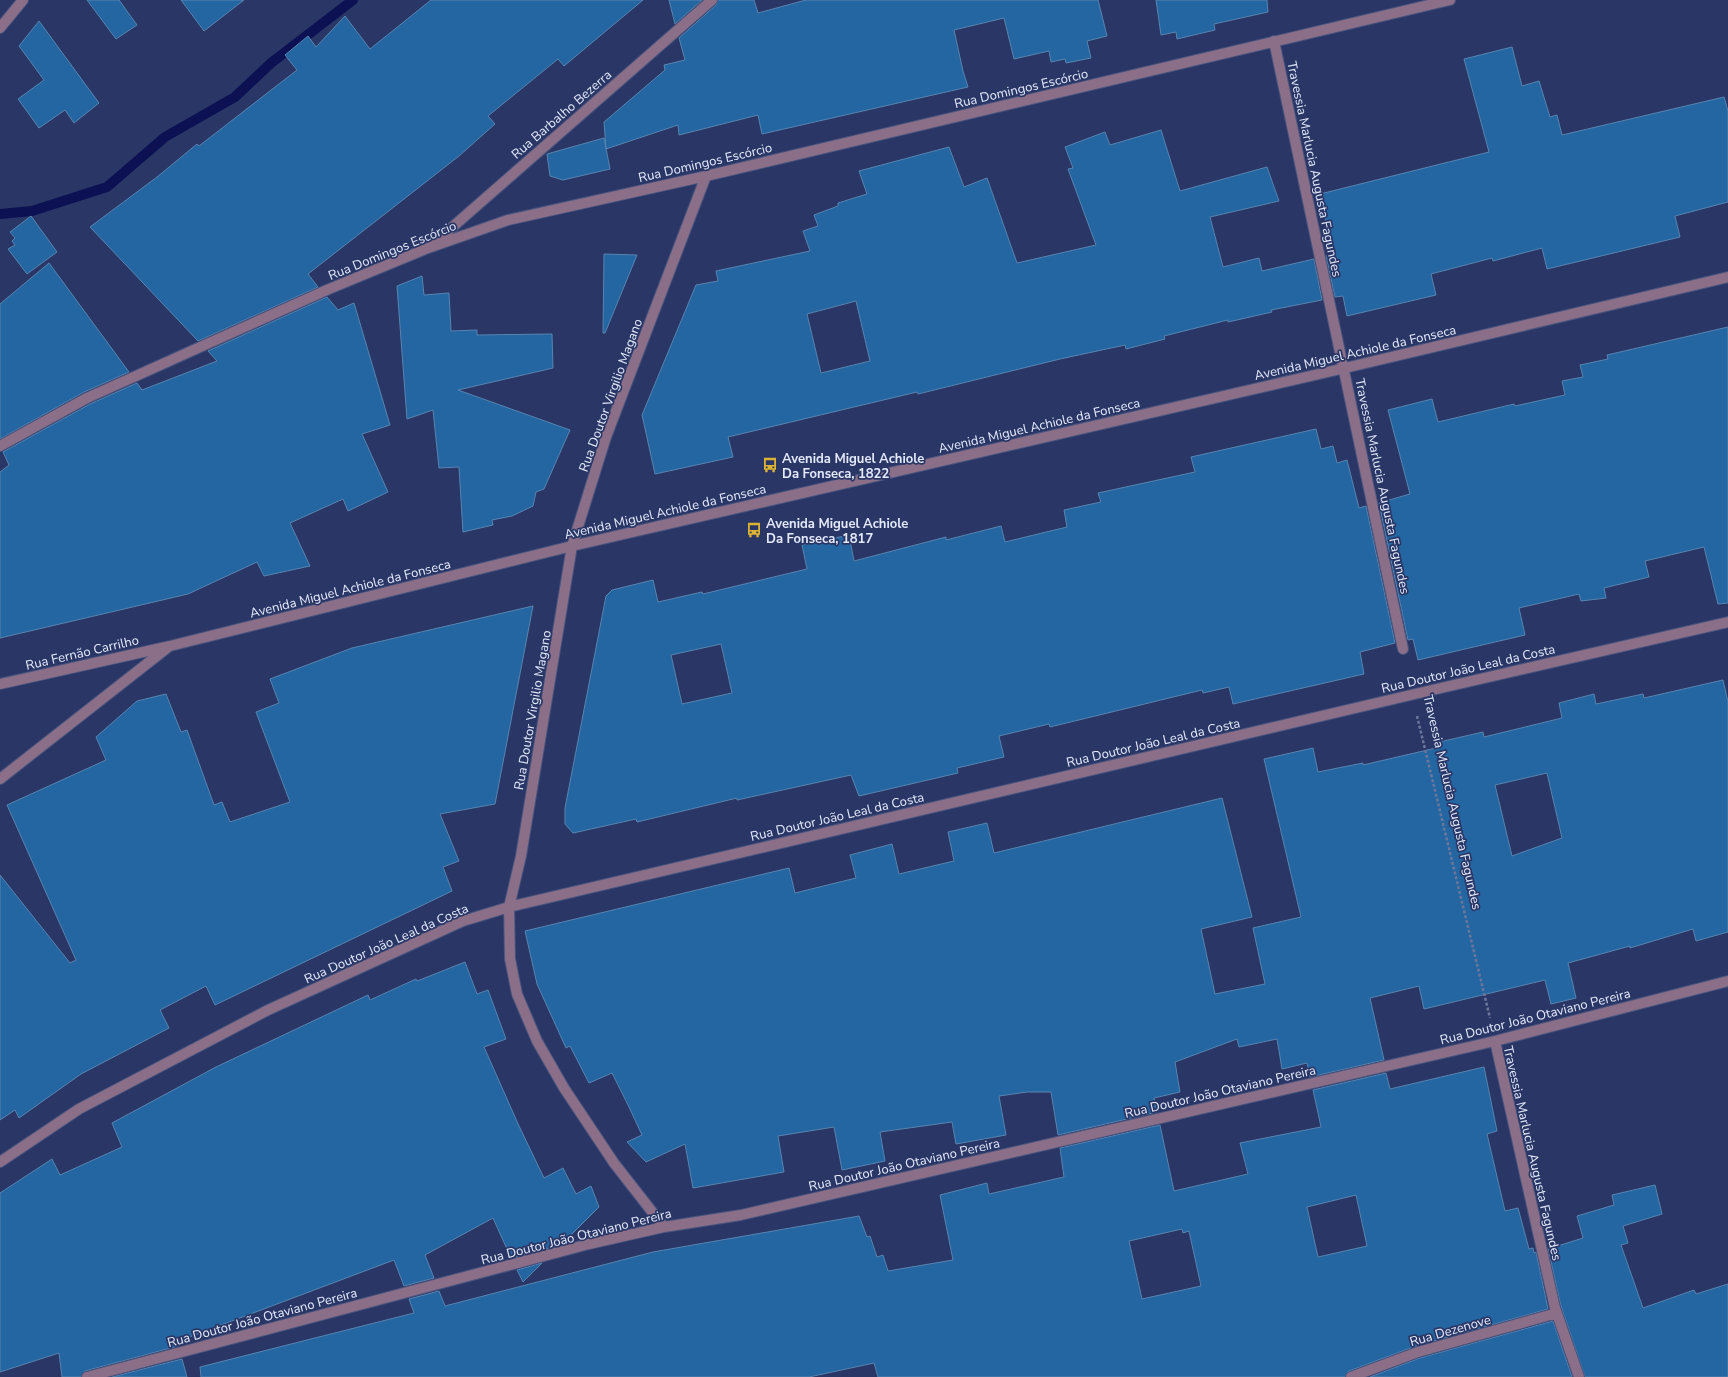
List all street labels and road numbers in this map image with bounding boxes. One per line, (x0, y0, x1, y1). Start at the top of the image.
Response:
street label: Travessia Marlucia Augusta Fagundes (1282, 60, 1346, 279)
street label: Rua Domingos Escórcio (953, 65, 1090, 113)
street label: Rua Barbalho Bezerra (508, 66, 616, 163)
street label: Rua Domingos Escórcio (637, 139, 774, 187)
street label: Rua Domingos Escórcio (326, 217, 459, 285)
street label: Rua Doutor Virgilio Magano (575, 316, 647, 474)
street label: Avenida Miguel Achiole da Fonseca (1253, 321, 1458, 385)
street label: Travessia Marlucia Augusta Fagundes (1350, 377, 1414, 596)
street label: Avenida Miguel Achiole da Fonseca (937, 394, 1142, 458)
street label: Avenida Miguel Achiole da Fonseca (563, 480, 768, 544)
street label: Avenida Miguel Achiole da Fonseca (248, 555, 453, 623)
street label: Rua Doutor Virgilio Magano (510, 629, 556, 791)
street label: Rua Fernão Carrilho (24, 631, 141, 675)
street label: Rua Doutor João Leal da Costa (1380, 640, 1557, 698)
street label: Travessia Marlucia Augusta Fagundes (1419, 693, 1486, 911)
street label: Rua Doutor João Leal da Costa (1065, 714, 1242, 772)
street label: Rua Doutor João Leal da Costa (749, 788, 926, 846)
street label: Rua Doutor João Leal da Costa (301, 900, 471, 988)
street label: Rua Doutor João Otaviano Pereira (1438, 985, 1632, 1049)
street label: Travessia Marlucia Augusta Fagundes (1499, 1044, 1566, 1262)
street label: Rua Doutor João Otaviano Pereira (1123, 1061, 1318, 1123)
street label: Rua Doutor João Otaviano Pereira (807, 1134, 1002, 1196)
street label: Rua Doutor João Otaviano Pereira (479, 1205, 673, 1269)
street label: Rua Doutor João Otaviano Pereira (165, 1284, 359, 1352)
street label: Rua Dezenove (1408, 1311, 1493, 1351)

